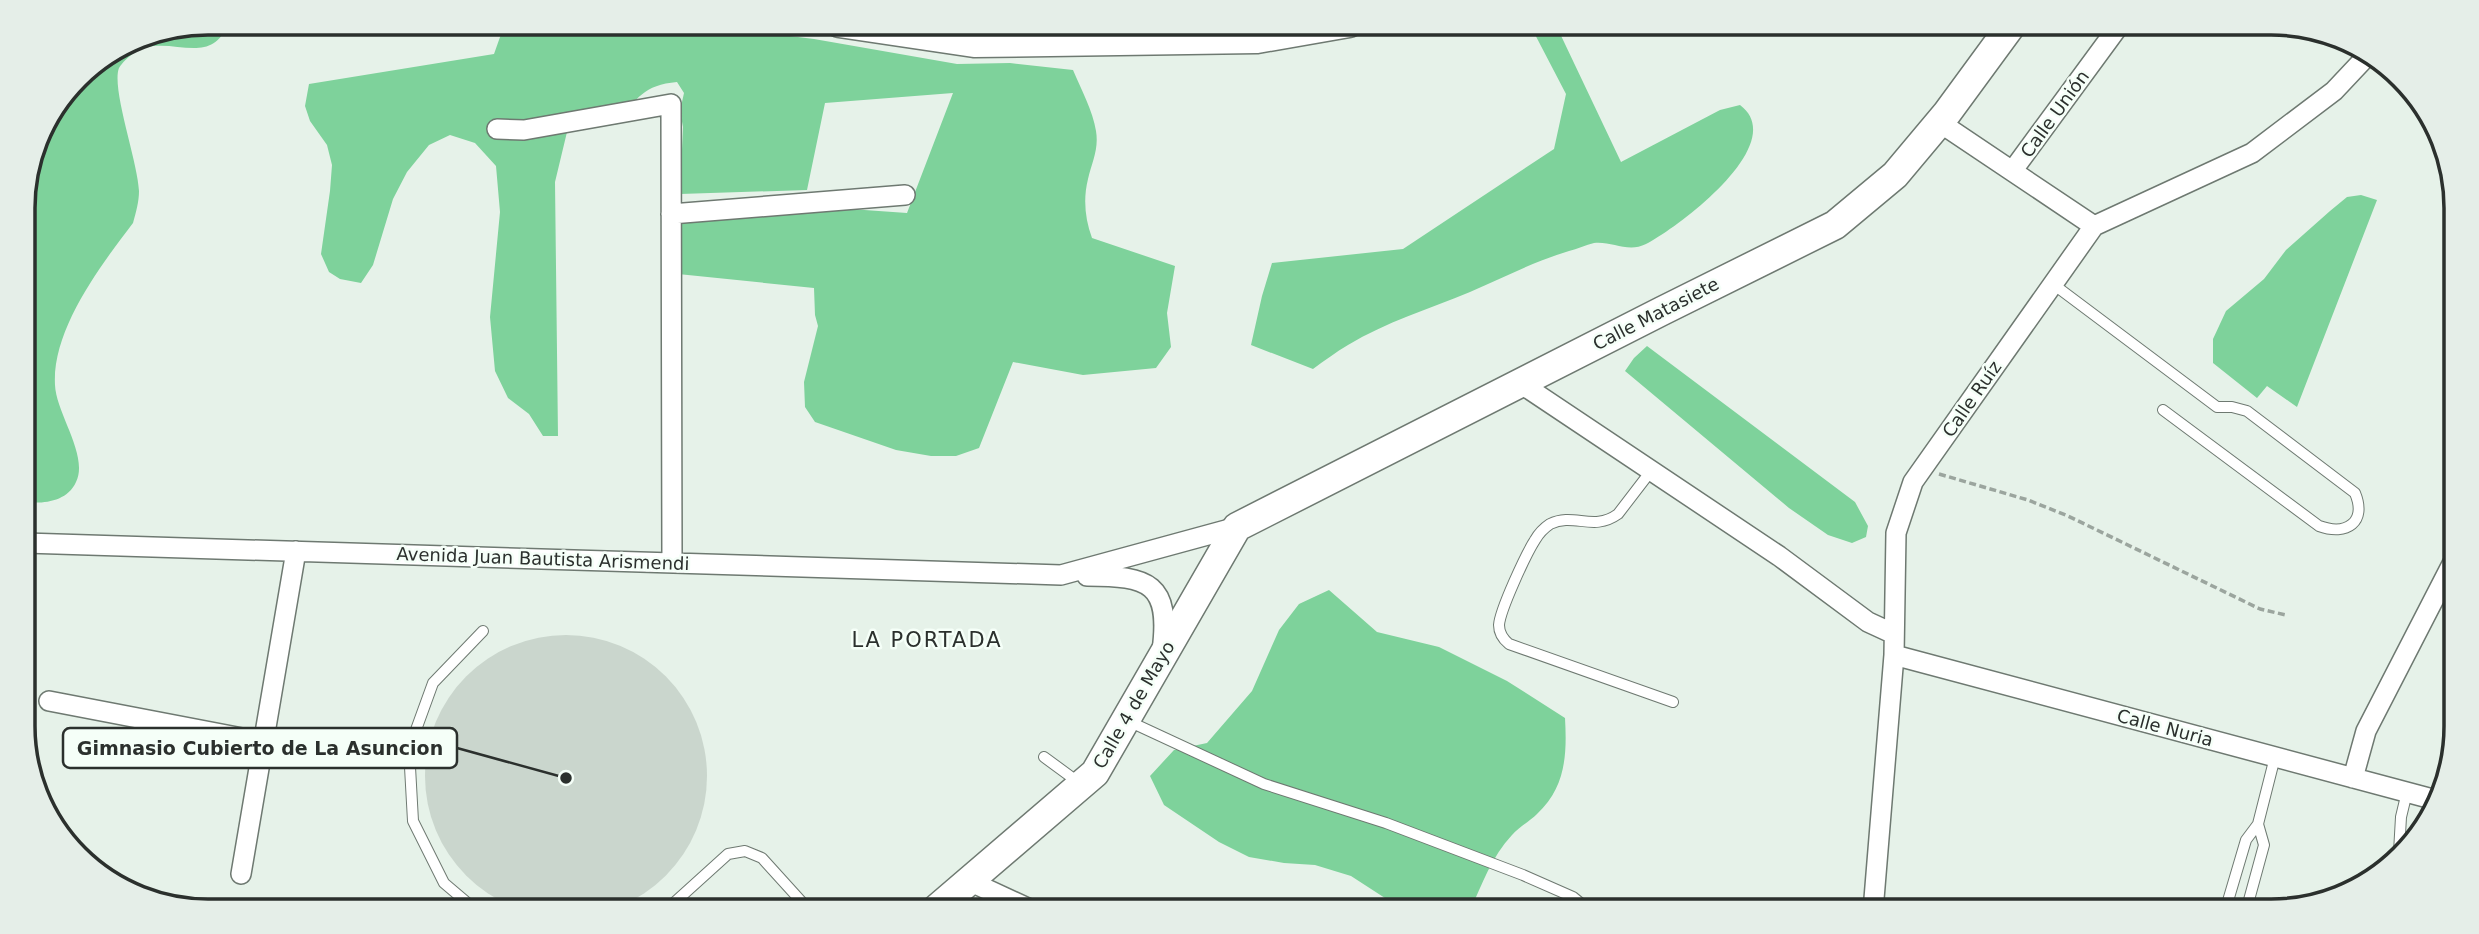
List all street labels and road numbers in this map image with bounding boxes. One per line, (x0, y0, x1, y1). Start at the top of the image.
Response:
street label: Calle Unión (2016, 66, 2093, 161)
street label: Calle Matasiete (1589, 273, 1722, 354)
street label: Calle Ruíz (1938, 357, 2005, 441)
street label: Avenida Juan Bautista Arismendi (396, 543, 690, 574)
street label: Calle 4 de Mayo (1088, 637, 1179, 772)
street label: Calle Nuria (2115, 705, 2216, 750)

